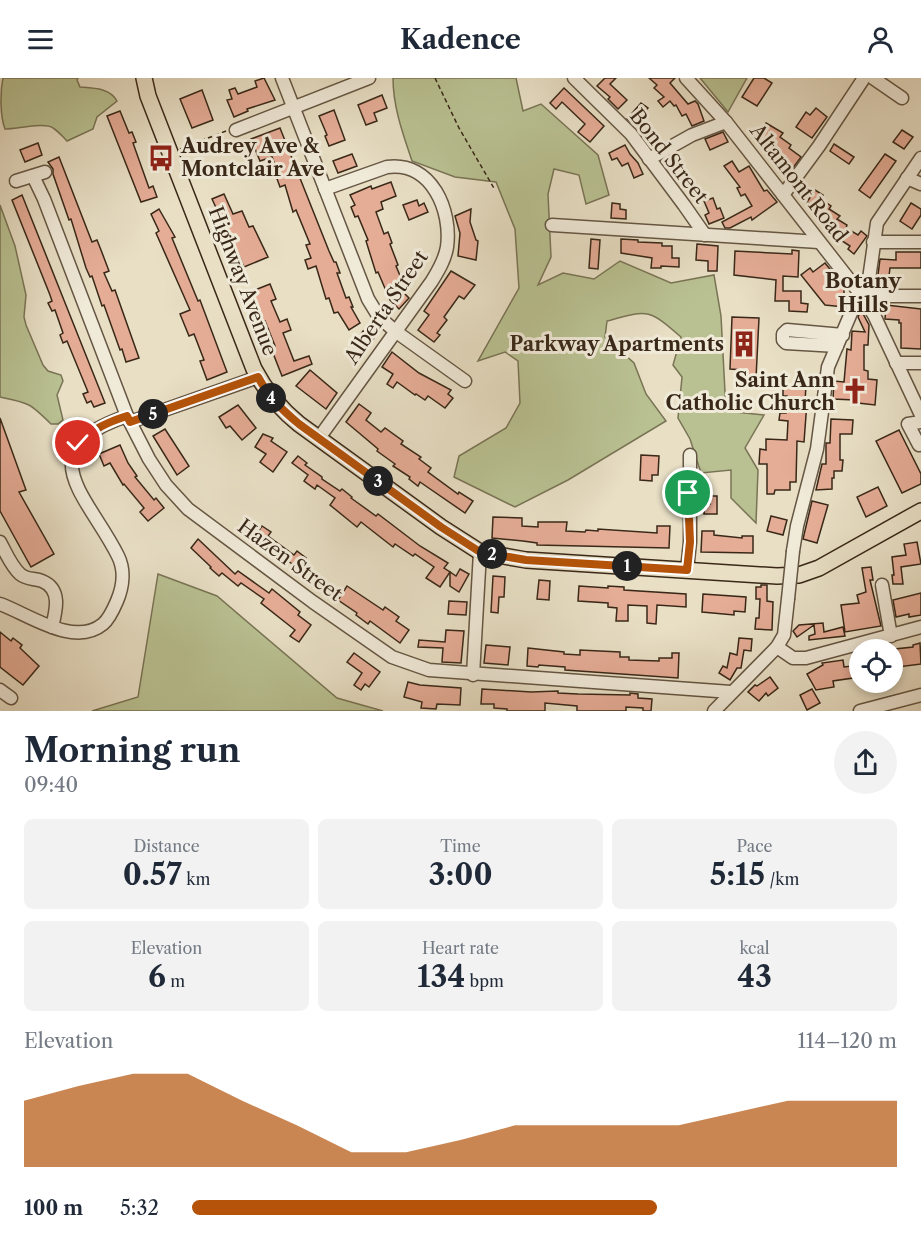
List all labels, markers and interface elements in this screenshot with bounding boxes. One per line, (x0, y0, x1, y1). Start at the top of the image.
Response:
icon: menu (24, 23, 57, 56)
text: Kadence (400, 23, 521, 56)
icon: person (864, 23, 897, 56)
street label: Bond Street (625, 104, 713, 208)
street label: Altamont Road (745, 118, 853, 247)
place label: Audrey Ave & Montclair Ave (180, 134, 325, 181)
bus stop icon: Audrey Ave & Montclair Ave (146, 143, 176, 173)
street label: Highway Avenue (203, 203, 283, 359)
street label: Alberta Street (339, 246, 433, 369)
district label: Botany Hills (825, 268, 902, 317)
building icon: Parkway Apartments (729, 329, 759, 359)
place label: Parkway Apartments (509, 332, 724, 356)
place label: Saint Ann Catholic Church (665, 368, 835, 415)
church icon: Saint Ann Catholic Church (840, 376, 870, 406)
pin: 4 (256, 383, 286, 413)
text: 4 (266, 388, 276, 408)
pin: 5 (138, 399, 168, 429)
text: 5 (149, 404, 157, 424)
pin (52, 417, 103, 468)
icon: check (61, 426, 94, 459)
pin: 3 (363, 466, 393, 496)
pin (662, 467, 713, 518)
text: 3 (373, 471, 383, 491)
icon: arrive (671, 476, 704, 509)
street label: Hazen Street (233, 514, 347, 606)
pin: 2 (477, 539, 507, 569)
text: 2 (487, 544, 497, 564)
pin: 1 (612, 551, 642, 581)
text: 1 (623, 556, 631, 576)
map controls (849, 639, 903, 693)
button: locate (849, 639, 903, 693)
text: Morning run (24, 730, 240, 771)
button: share (834, 731, 897, 794)
text: 09:40 (24, 773, 78, 797)
text: Distance (133, 836, 200, 856)
text: Time (440, 836, 481, 856)
text: Pace (736, 836, 773, 856)
text: 0.57 (123, 856, 182, 893)
text: 3:00 (428, 856, 493, 893)
text: 5:15 (710, 856, 765, 893)
text: km (182, 869, 210, 889)
text: /km (765, 869, 799, 889)
text: Elevation (131, 938, 202, 958)
text: Heart rate (422, 938, 499, 958)
text: kcal (739, 938, 770, 958)
text: 6 (148, 958, 166, 995)
text: 134 (417, 958, 465, 995)
text: 43 (737, 958, 772, 995)
text: m (166, 971, 185, 991)
text: bpm (465, 971, 504, 991)
text: Elevation (24, 1029, 113, 1053)
text: 114–120 m (797, 1029, 897, 1053)
text: 100 m (24, 1196, 83, 1220)
text: 5:32 (120, 1196, 159, 1220)

